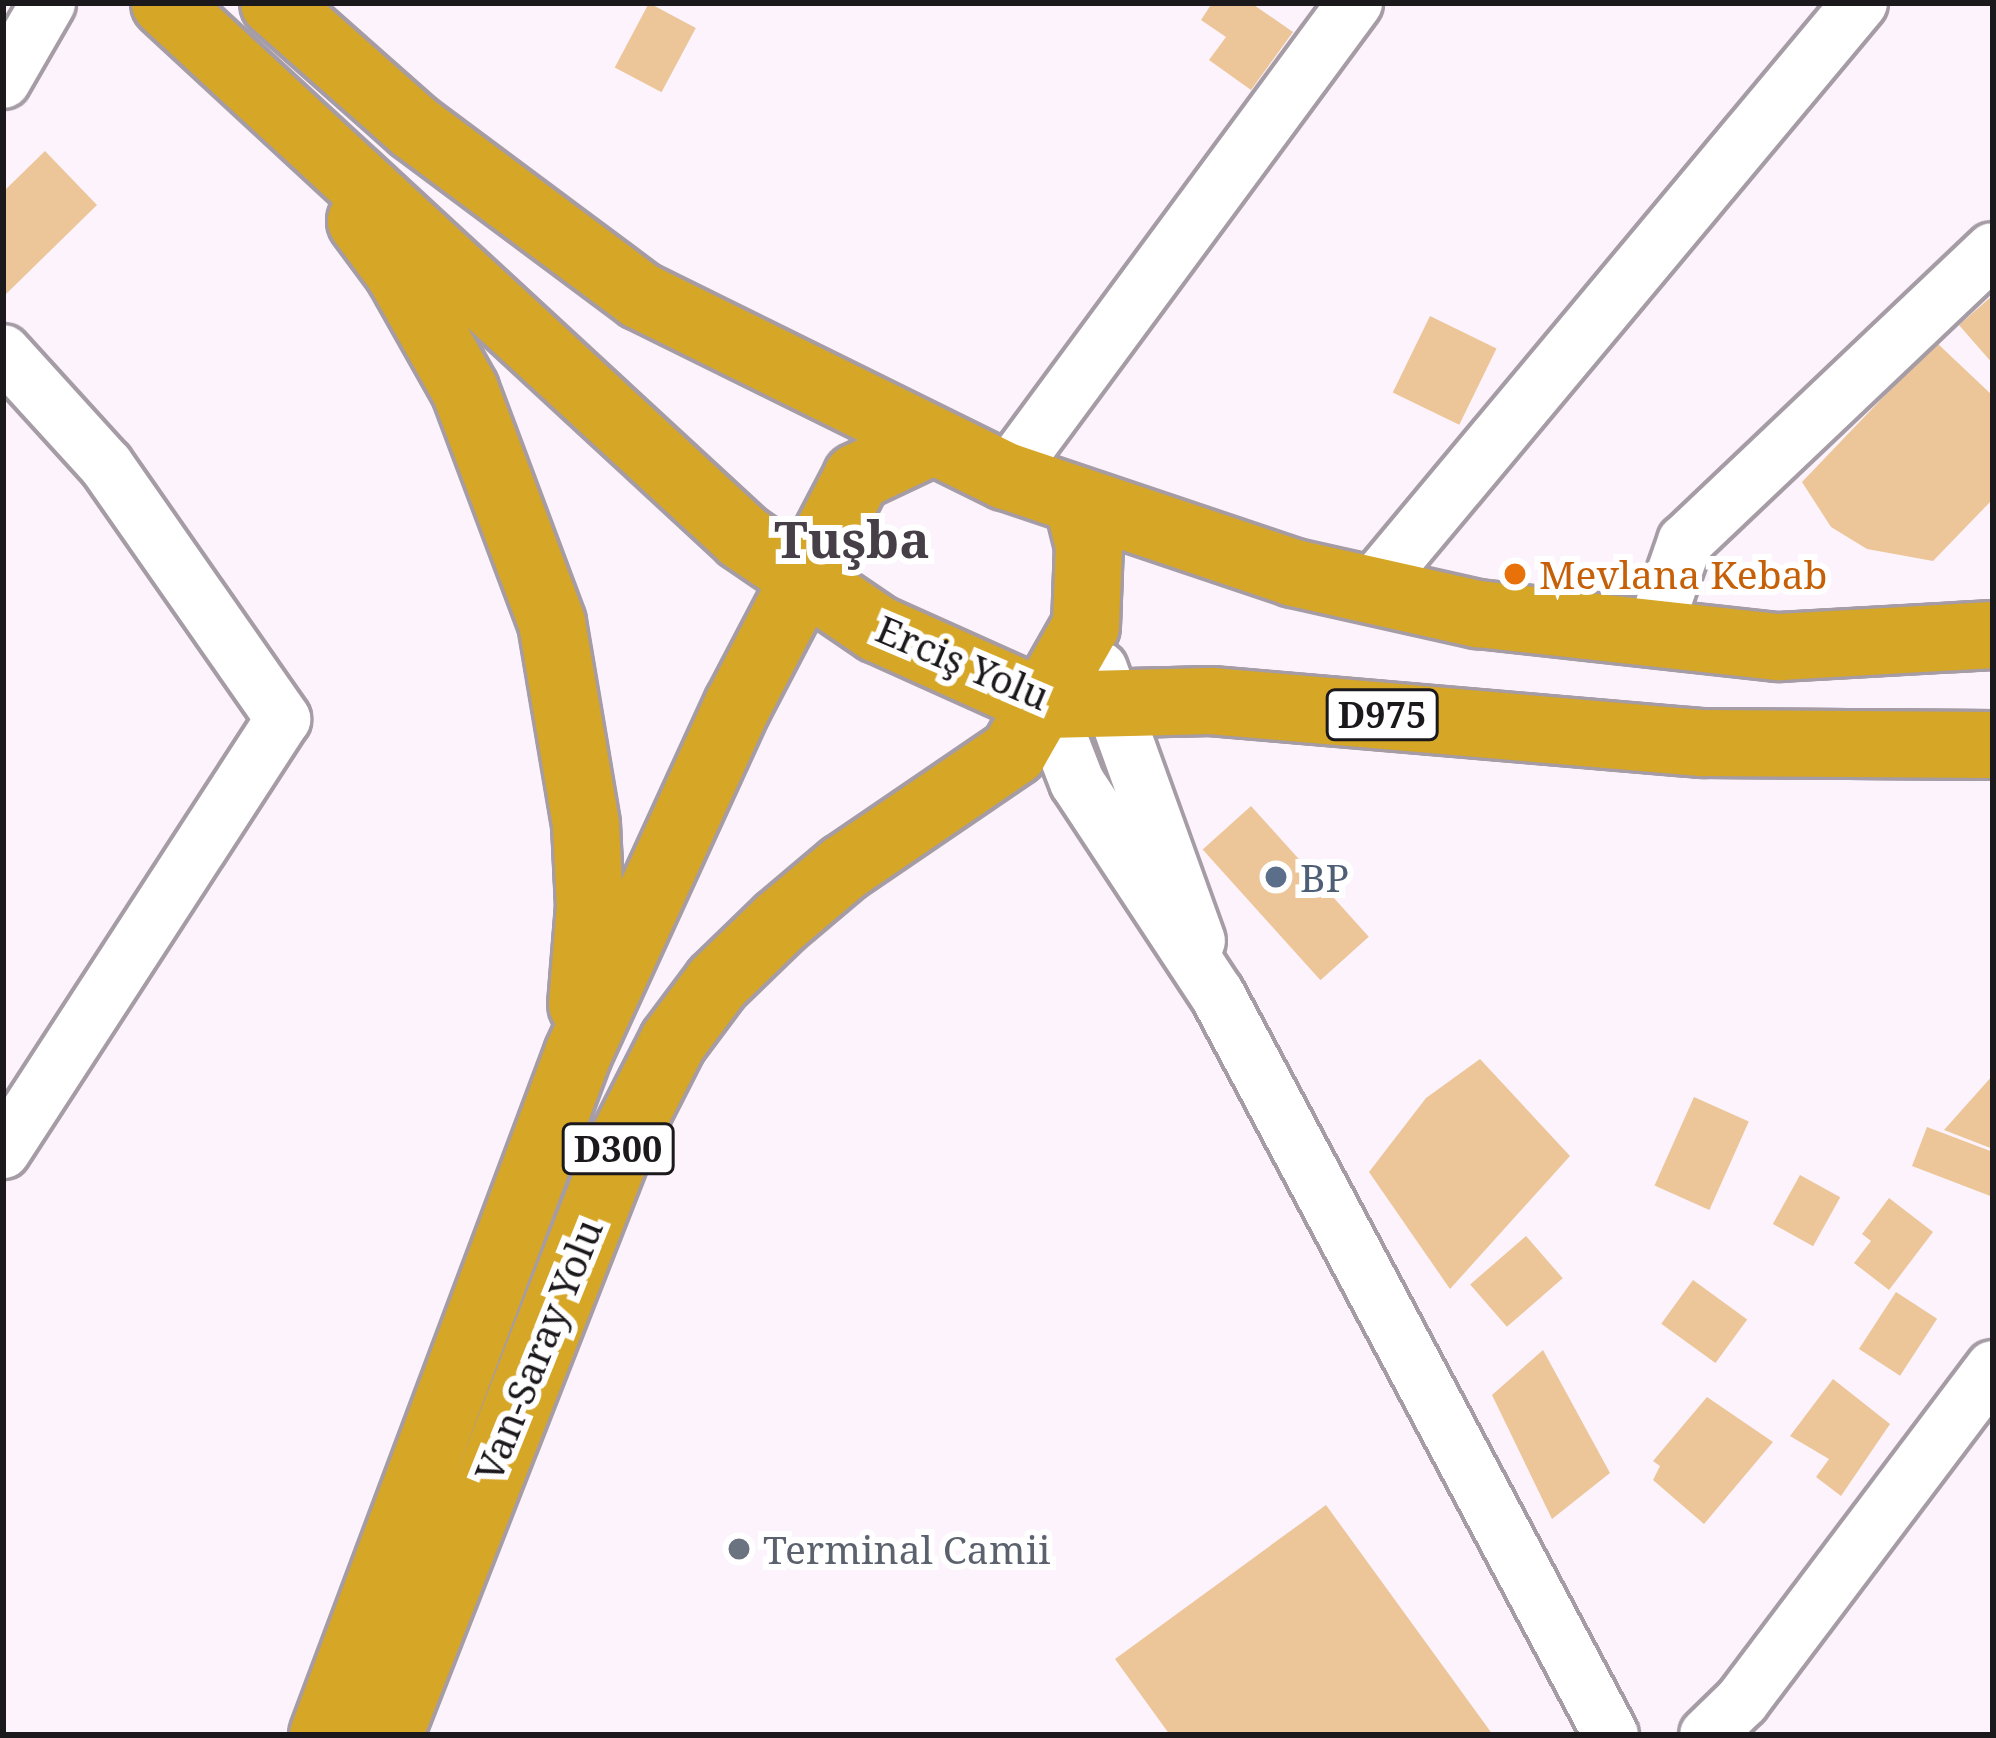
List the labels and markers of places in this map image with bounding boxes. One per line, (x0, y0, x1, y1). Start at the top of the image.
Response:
place label: Mevlana Kebab (1539, 551, 1828, 597)
marker: Mevlana Kebab (1502, 561, 1528, 587)
place label: BP (1300, 854, 1349, 900)
marker: BP (1263, 864, 1289, 890)
place label: Terminal Camii (763, 1526, 1051, 1572)
marker: Terminal Camii (726, 1536, 752, 1562)

